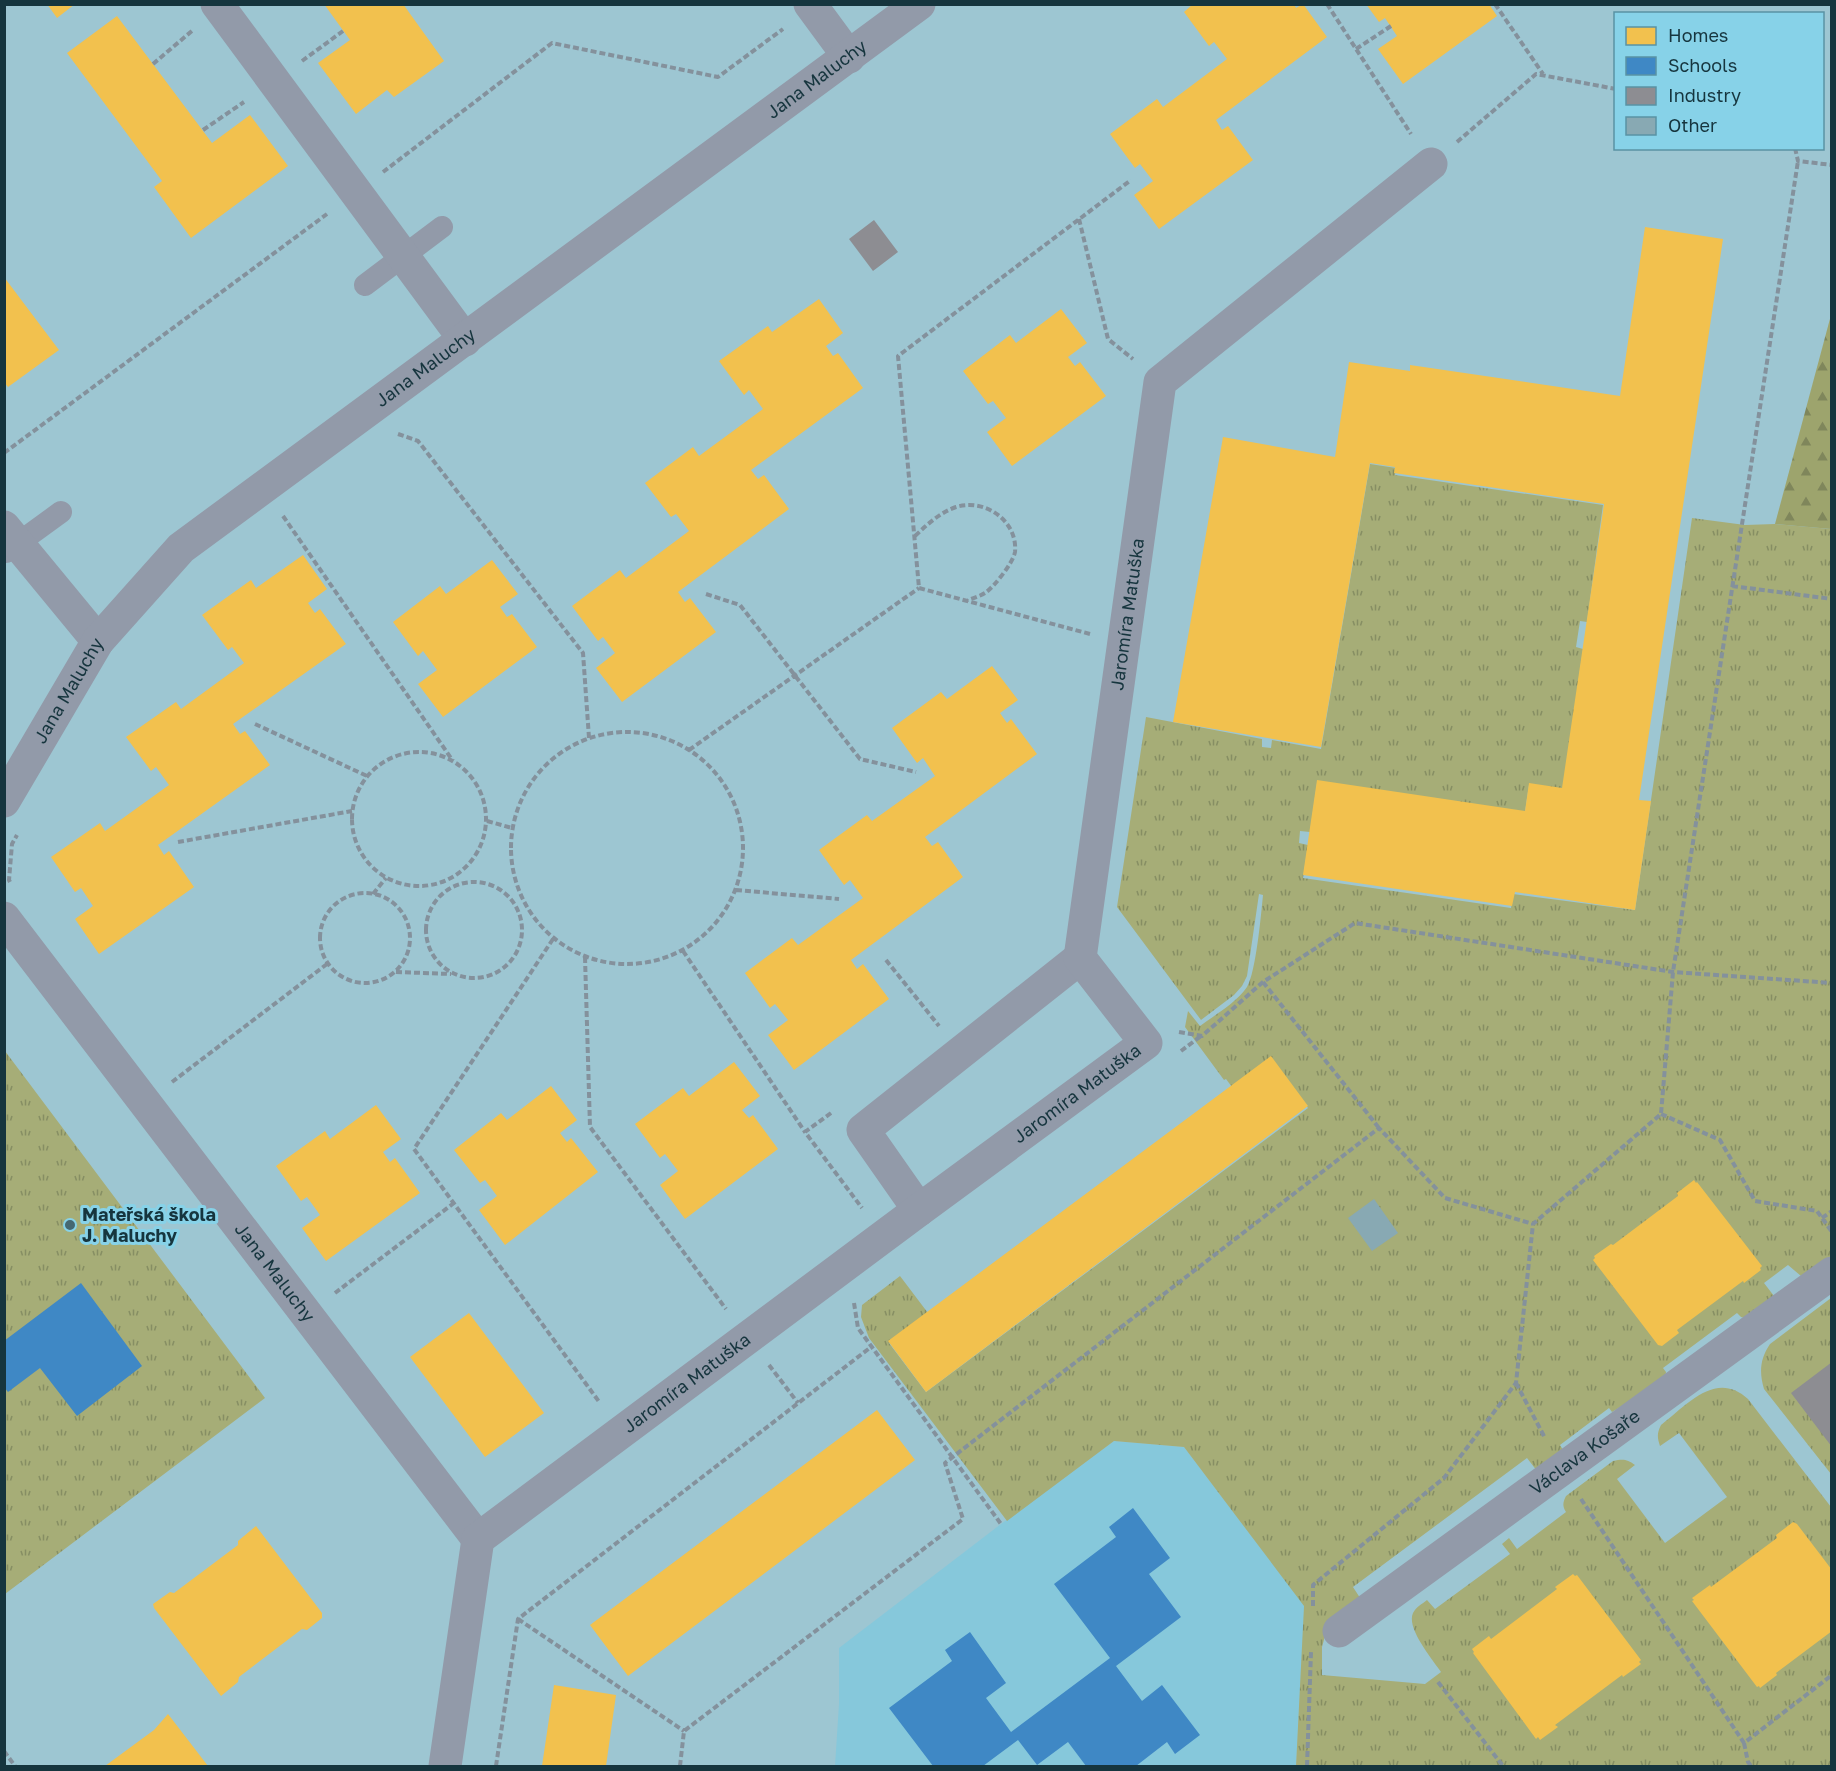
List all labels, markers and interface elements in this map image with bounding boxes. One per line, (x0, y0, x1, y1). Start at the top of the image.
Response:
legend (1614, 12, 1824, 150)
text: Homes (1668, 24, 1728, 46)
street label: Jana Maluchy (762, 34, 871, 123)
text: Schools (1668, 54, 1737, 76)
text: Industry (1668, 84, 1741, 106)
text: Other (1668, 114, 1717, 136)
street label: Jana Maluchy (371, 323, 479, 411)
street label: Jaromíra Matuška (1105, 537, 1148, 692)
street label: Jana Maluchy (28, 633, 108, 747)
street label: Jaromíra Matuška (1008, 1038, 1145, 1147)
place label: Mateřská škola J. Maluchy (82, 1203, 216, 1246)
marker: Mateřská škola J. Maluchy (63, 1218, 77, 1232)
street label: Jana Maluchy (231, 1218, 320, 1326)
street label: Jaromíra Matuška (618, 1328, 754, 1437)
street label: Václava Košaře (1525, 1404, 1644, 1499)

